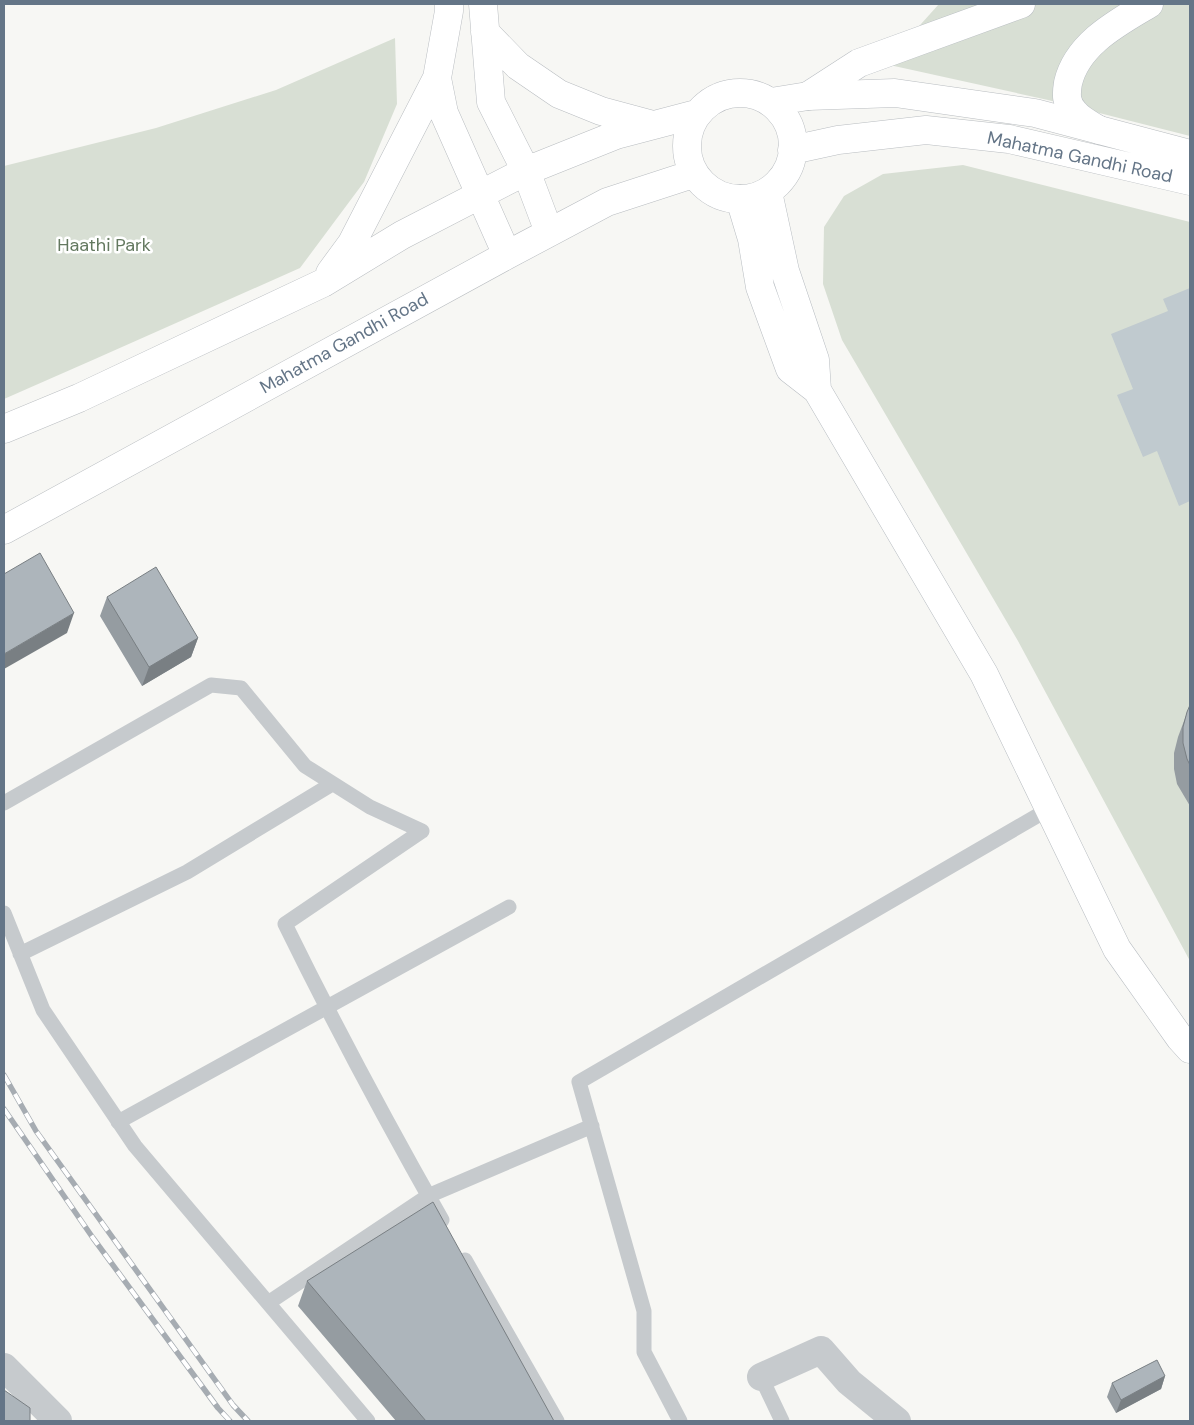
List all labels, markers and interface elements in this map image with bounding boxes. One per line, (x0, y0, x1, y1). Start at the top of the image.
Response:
street label: Mahatma Gandhi Road (985, 126, 1175, 188)
park label: Haathi Park (57, 233, 151, 257)
street label: Mahatma Gandhi Road (256, 287, 432, 399)

